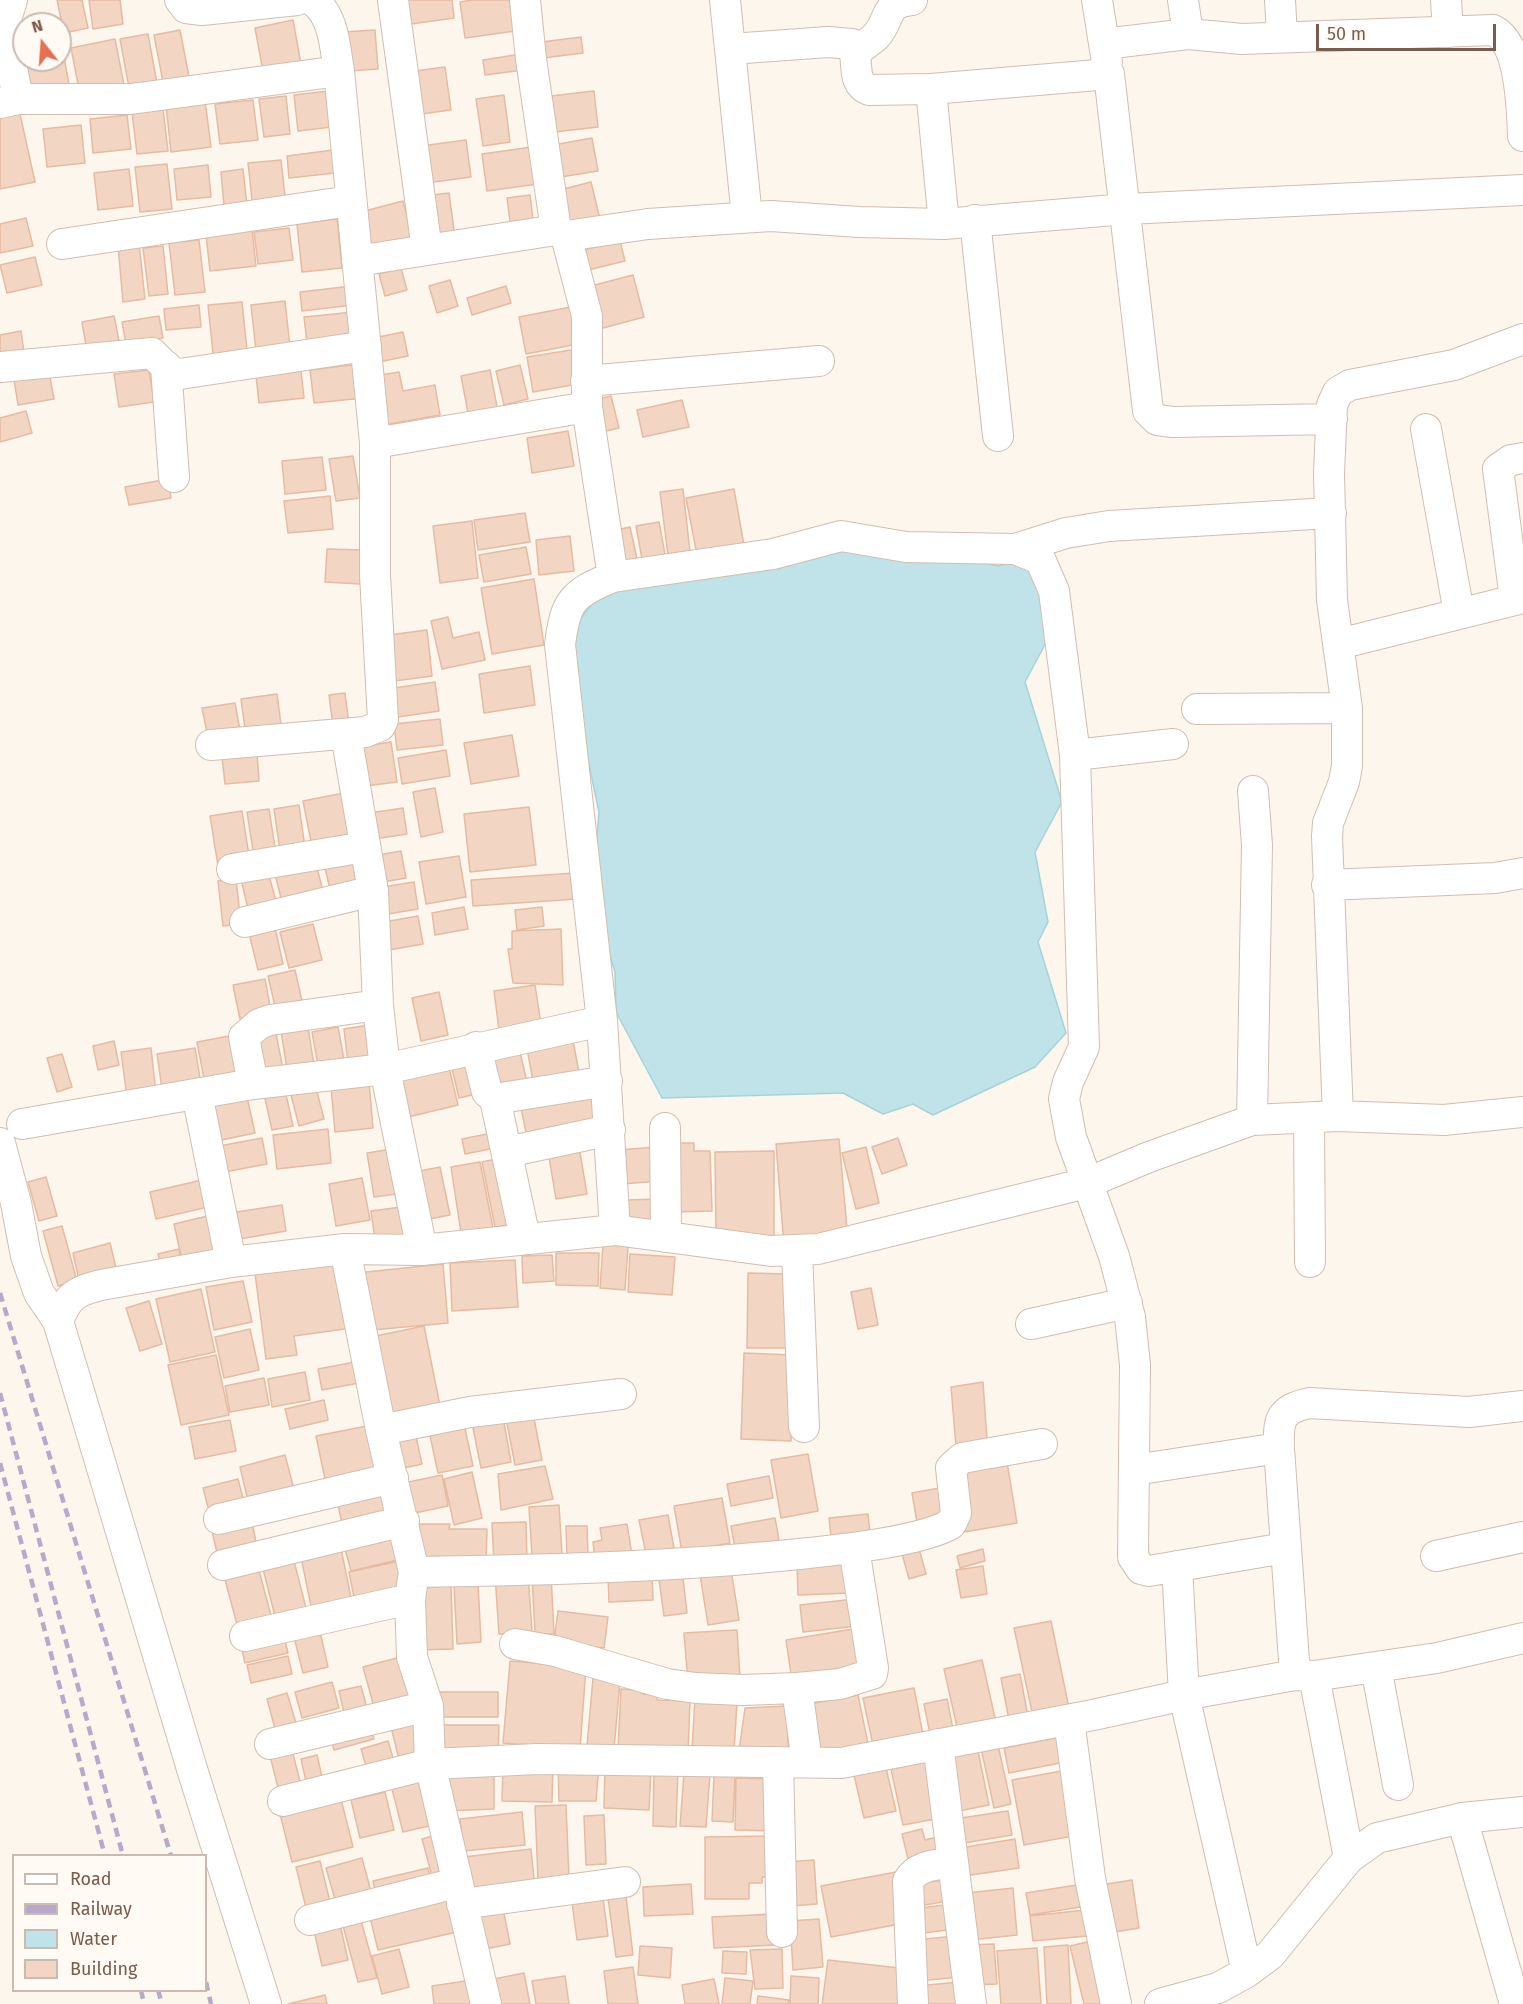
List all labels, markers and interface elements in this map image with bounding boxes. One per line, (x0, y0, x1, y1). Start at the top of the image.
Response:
north arrow (12, 12, 72, 72)
scale bar (1319, 12, 1499, 50)
text: N (29, 16, 45, 37)
text: 50 m (1327, 23, 1366, 45)
legend (12, 1854, 207, 1992)
text: Road (70, 1868, 112, 1890)
text: Railway (70, 1898, 132, 1920)
text: Water (70, 1928, 117, 1950)
text: Building (70, 1958, 137, 1980)

